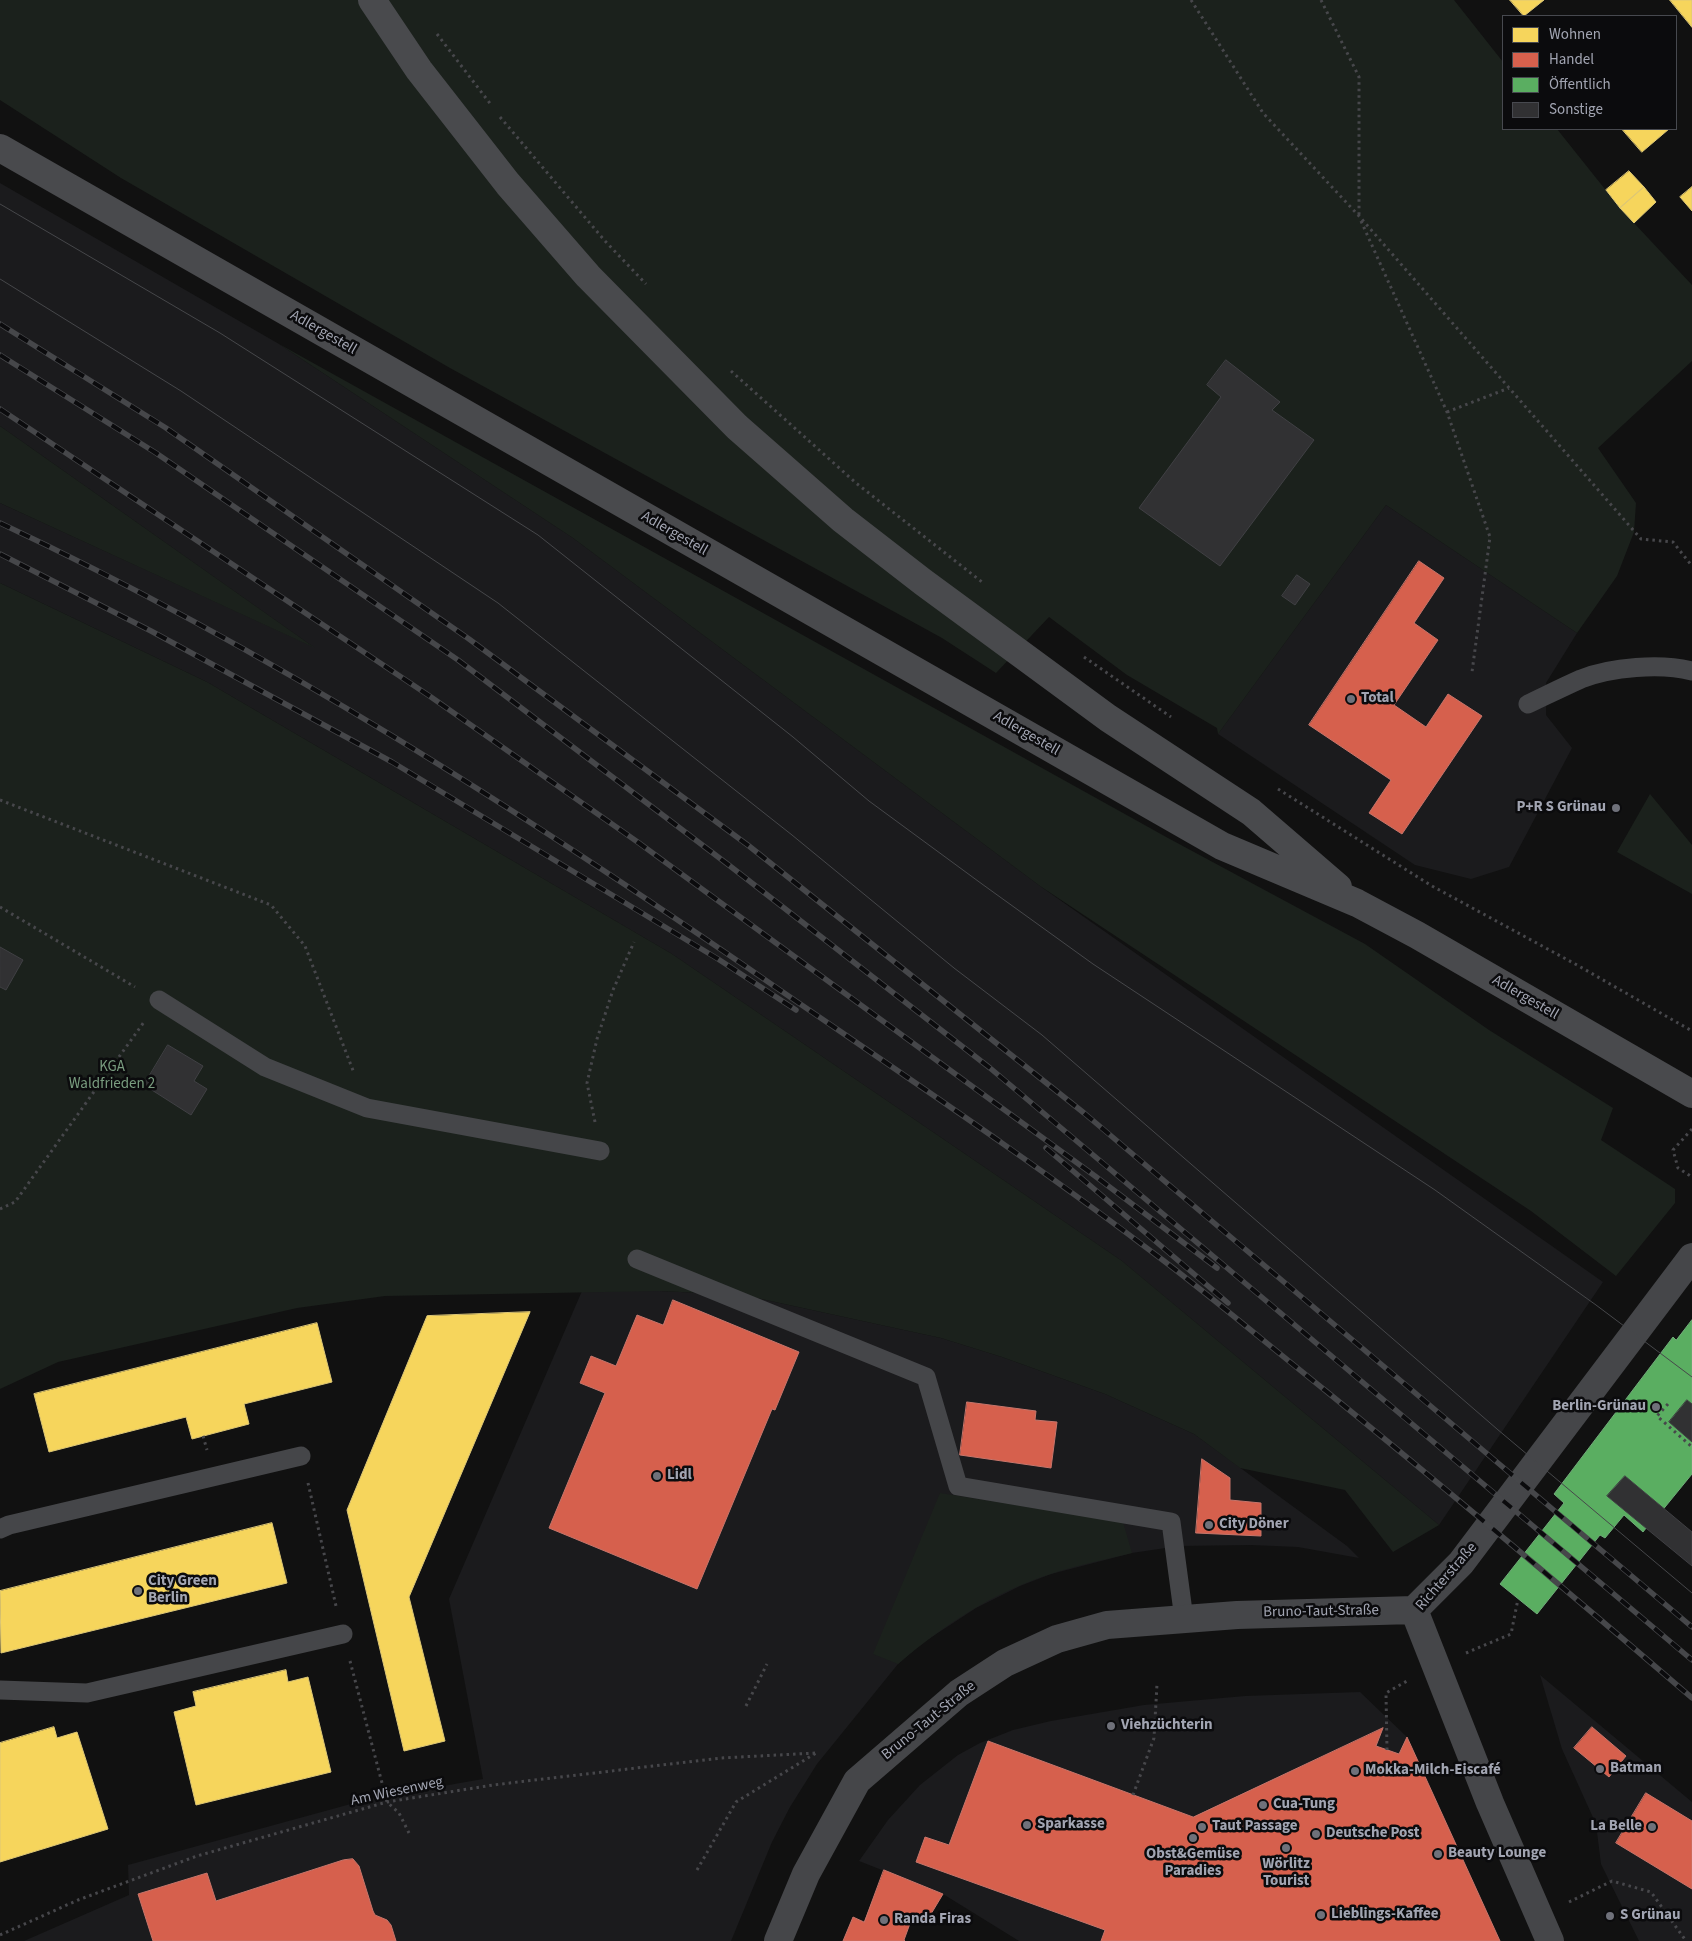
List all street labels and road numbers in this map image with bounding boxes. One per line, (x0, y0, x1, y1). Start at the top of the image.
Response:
street label: Adlergestell (287, 307, 359, 359)
street label: Adlergestell (638, 508, 710, 560)
street label: Adlergestell (990, 708, 1062, 760)
street label: Adlergestell (1489, 972, 1561, 1024)
street label: Richterstraße (1413, 1539, 1481, 1615)
street label: Bruno-Taut-Straße (1263, 1602, 1379, 1622)
street label: Bruno-Taut-Straße (878, 1678, 980, 1764)
street label: Am Wiesenweg (349, 1773, 445, 1811)

